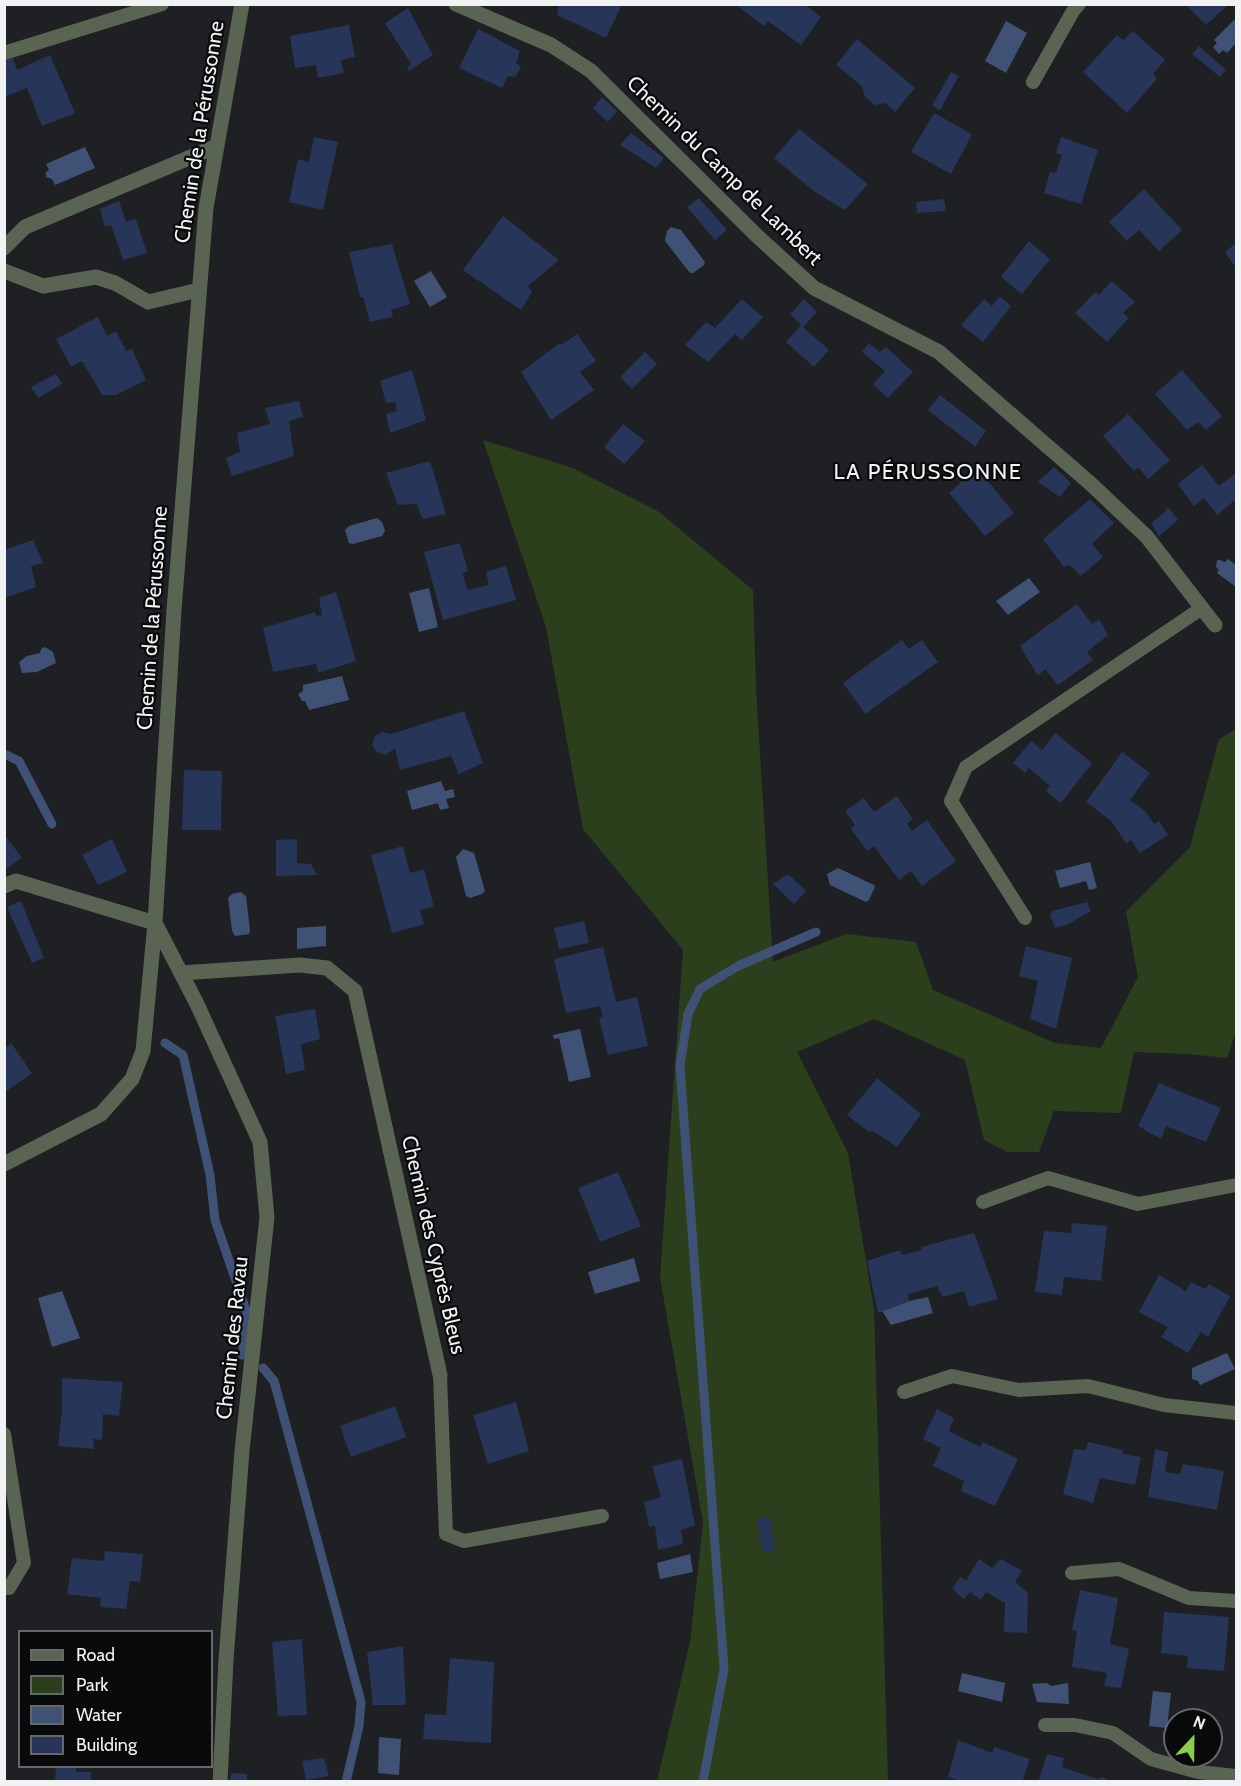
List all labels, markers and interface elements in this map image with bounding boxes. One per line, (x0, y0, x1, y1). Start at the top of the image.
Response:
street label: Chemin de la Pérussonne (170, 19, 230, 245)
street label: Chemin du Camp de Lambert (621, 71, 827, 271)
district label: LA PÉRUSSONNE (834, 460, 1022, 486)
street label: Chemin de la Pérussonne (133, 505, 173, 731)
street label: Chemin des Cyprès Bleus (396, 1133, 470, 1357)
street label: Chemin des Ravau (212, 1255, 254, 1421)
legend (18, 1630, 213, 1768)
text: Road (76, 1644, 115, 1666)
text: Park (76, 1674, 108, 1696)
text: Water (76, 1704, 122, 1726)
north arrow (1163, 1708, 1223, 1768)
text: N (1190, 1712, 1208, 1734)
text: Building (76, 1734, 137, 1756)

